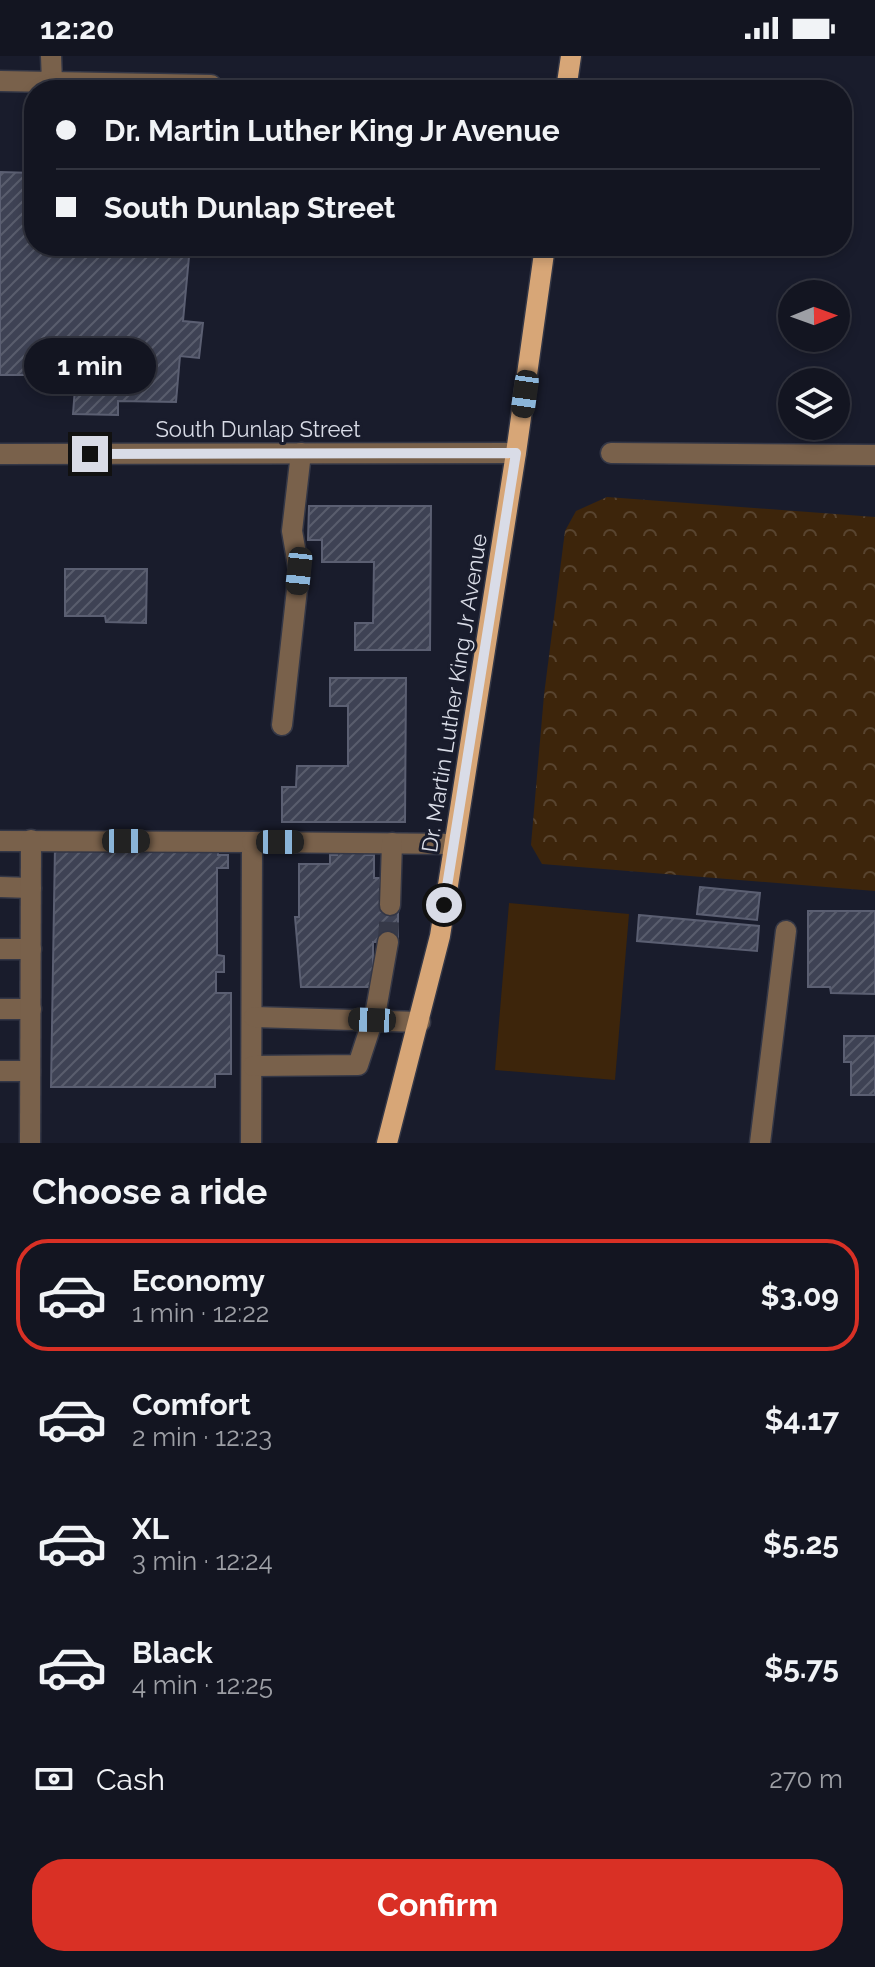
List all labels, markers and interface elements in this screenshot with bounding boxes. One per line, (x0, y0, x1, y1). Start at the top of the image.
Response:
text: 12:20 (40, 11, 115, 46)
text: Dr. Martin Luther King Jr Avenue (104, 113, 560, 148)
text: South Dunlap Street (104, 190, 395, 225)
north arrow (778, 280, 850, 352)
map controls (778, 280, 850, 440)
callout: 1 min (24, 338, 156, 394)
text: 1 min (57, 351, 123, 381)
button: layers (778, 368, 850, 440)
car (510, 369, 540, 419)
street label: South Dunlap Street (155, 416, 361, 442)
route end (72, 436, 108, 472)
street label: Dr. Martin Luther King Jr Avenue (416, 532, 492, 854)
car (285, 546, 313, 596)
car (102, 829, 150, 853)
car (256, 830, 304, 854)
route start (426, 887, 462, 923)
car (348, 1007, 396, 1033)
text: Choose a ride (32, 1170, 267, 1212)
icon: car (36, 1259, 108, 1331)
text: Economy (132, 1263, 265, 1298)
text: $3.09 (761, 1278, 839, 1313)
text: 1 min · 12:22 (132, 1298, 269, 1328)
icon: car (36, 1383, 108, 1455)
text: Comfort (132, 1387, 251, 1422)
text: $4.17 (764, 1402, 839, 1437)
text: 2 min · 12:23 (132, 1422, 272, 1452)
icon: car (36, 1507, 108, 1579)
text: XL (132, 1511, 169, 1546)
text: $5.25 (763, 1526, 839, 1561)
text: 3 min · 12:24 (132, 1546, 273, 1576)
icon: car (36, 1631, 108, 1703)
text: Black (132, 1635, 213, 1670)
text: $5.75 (764, 1650, 839, 1685)
text: 4 min · 12:25 (132, 1670, 273, 1700)
icon: cash (32, 1757, 76, 1801)
text: Cash (96, 1762, 165, 1797)
text: 270 m (769, 1764, 843, 1794)
button: Confirm (32, 1859, 843, 1951)

